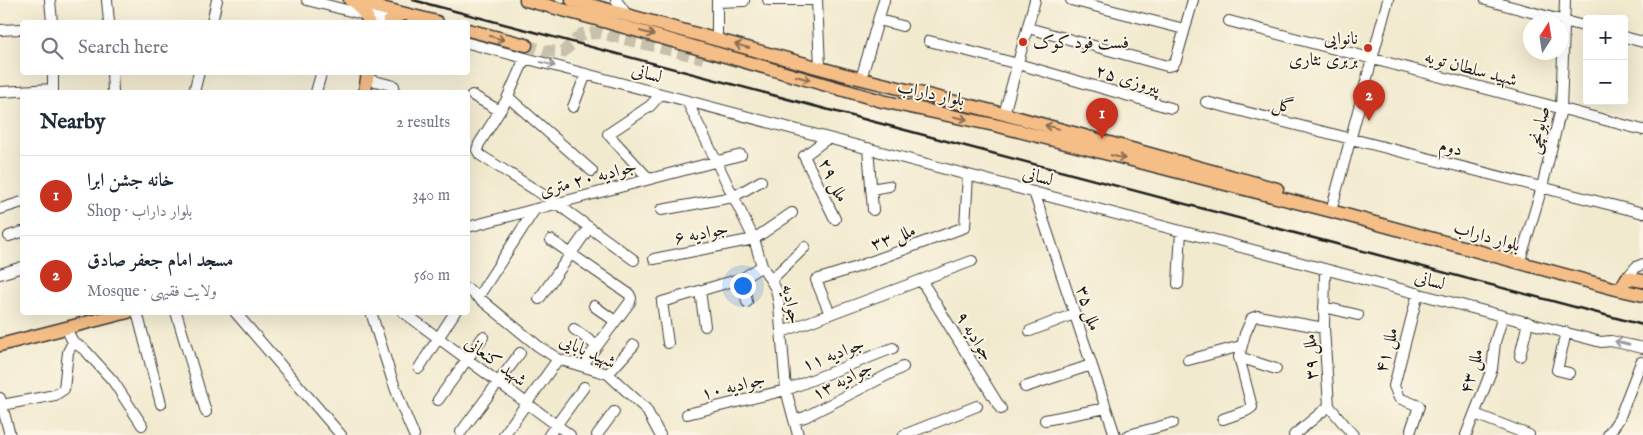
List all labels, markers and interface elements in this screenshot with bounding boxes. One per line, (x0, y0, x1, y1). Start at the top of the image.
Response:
north arrow (1523, 15, 1568, 60)
map controls (1583, 15, 1628, 105)
button: + (1583, 15, 1628, 60)
search box (20, 20, 470, 75)
place label: نانوایی بربری نثاری (1289, 28, 1358, 72)
one-way arrow (638, 29, 654, 38)
place label: فست فود کوک (1033, 32, 1129, 55)
icon: search (38, 34, 66, 62)
one-way arrow (488, 34, 504, 43)
text: Search here (78, 36, 169, 60)
marker: فست فود کوک (1017, 36, 1029, 48)
one-way arrow (735, 41, 751, 50)
marker: نانوایی بربری نثاری (1362, 42, 1374, 54)
street label: شهید سلطان تویه (1422, 46, 1520, 93)
street label: لسانی (629, 59, 664, 90)
one-way arrow (540, 60, 556, 69)
street label: پیروزی ۲۵ (1092, 60, 1164, 101)
button: − (1583, 60, 1628, 105)
one-way arrow (794, 73, 810, 83)
street label: بلوار داراب (895, 76, 967, 113)
pin: 2 (1353, 80, 1385, 121)
street label: گل (1269, 92, 1296, 120)
pin: 1 (1086, 98, 1118, 139)
street label: صابونچی (1523, 104, 1556, 157)
text: Nearby (40, 109, 105, 136)
text: 2 results (396, 113, 450, 133)
one-way arrow (952, 114, 968, 123)
one-way arrow (1044, 122, 1060, 131)
street label: دوم (1436, 134, 1465, 165)
one-way arrow (1110, 153, 1126, 162)
street label: جوادیه ۲۰ متری (537, 155, 640, 203)
street label: ملل ۲۹ (812, 155, 853, 206)
street label: لسانی (1020, 162, 1055, 193)
text: خانه جشن ابرا (87, 169, 174, 193)
text: 1 (53, 186, 59, 206)
text: 340 m (412, 186, 450, 206)
text: Shop · بلوار داراب (87, 202, 192, 222)
street label: بلوار داراب (1450, 217, 1523, 258)
street label: جوادیه ۶ (672, 218, 730, 251)
street label: ملل ۳۳ (868, 220, 919, 257)
text: مسجد امام جعفر صادق (87, 249, 234, 273)
text: 2 (52, 266, 60, 286)
text: 560 m (414, 266, 450, 286)
street label: لسانی (1412, 266, 1447, 297)
your location (730, 273, 756, 299)
text: Mosque · ولایت فقیهی (87, 282, 217, 302)
street label: جوادیه (775, 282, 806, 326)
street label: ملل ۳۵ (1069, 283, 1106, 334)
street label: جوادیه ۹ (949, 307, 998, 366)
street label: ملل ۴۱ (1370, 325, 1405, 376)
street label: شهید بابایی (555, 330, 619, 375)
street label: شهید کنعانی (459, 332, 531, 393)
street label: جوادیه ۱۱ (799, 333, 868, 378)
street label: ملل ۳۹ (1299, 333, 1324, 381)
one-way arrow (1614, 338, 1630, 347)
street label: ملل ۴۳ (1455, 346, 1490, 397)
street label: جوادیه ۱۳ (808, 356, 877, 406)
street label: جوادیه ۱۰ (699, 368, 768, 407)

